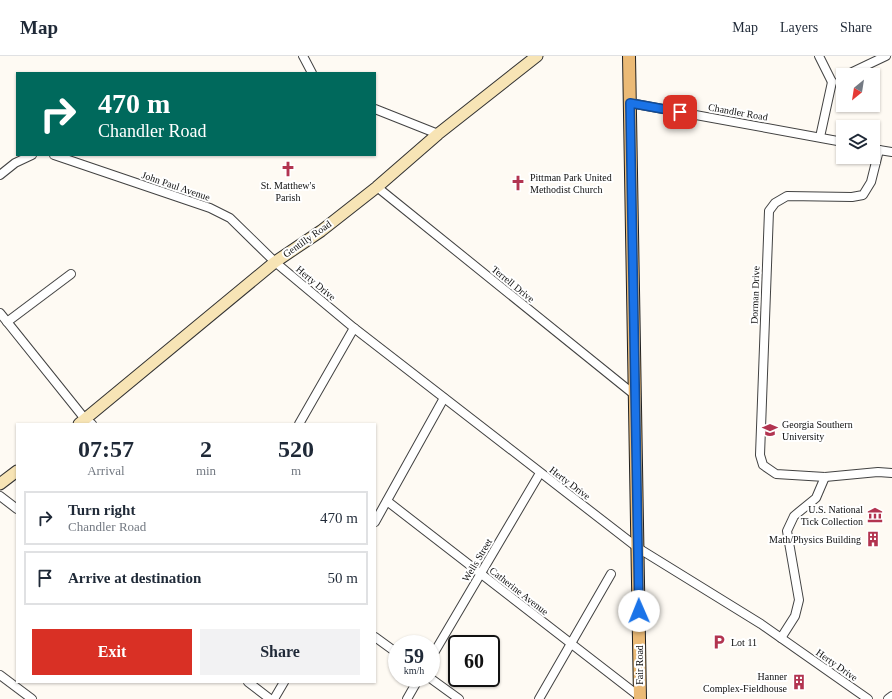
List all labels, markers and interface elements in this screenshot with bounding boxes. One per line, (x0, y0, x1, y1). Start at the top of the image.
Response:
text: Map (20, 17, 58, 38)
text: Map (732, 20, 758, 35)
text: Layers (780, 20, 818, 35)
text: Share (840, 20, 872, 35)
north arrow (836, 68, 880, 112)
map controls (836, 68, 880, 164)
icon: right (32, 88, 84, 140)
text: 470 m (98, 88, 170, 119)
pin (663, 95, 697, 129)
icon: arrive (669, 101, 691, 123)
street label: Chandler Road (707, 101, 769, 123)
button: layers (836, 120, 880, 164)
text: Chandler Road (98, 121, 206, 141)
church icon: St. Matthew's Parish (279, 160, 297, 178)
street label: John Paul Avenue (140, 169, 212, 203)
place label: Pittman Park United Methodist Church (530, 172, 612, 195)
church icon: Pittman Park United Methodist Church (509, 174, 527, 192)
place label: St. Matthew's Parish (261, 180, 315, 203)
street label: Gentilly Road (281, 218, 333, 260)
street label: Herty Drive (294, 263, 338, 303)
street label: Terrell Drive (489, 263, 537, 305)
street label: Dorman Drive (748, 265, 762, 324)
place label: Georgia Southern University (782, 419, 853, 442)
school or university icon: Georgia Southern University (761, 421, 779, 439)
text: 07:57 (78, 436, 134, 462)
text: 2 (200, 436, 212, 462)
text: 520 (278, 436, 314, 462)
text: Arrival (87, 463, 125, 478)
text: min (196, 463, 216, 478)
text: m (291, 463, 301, 478)
street label: Herty Drive (548, 464, 593, 502)
text: Turn right (68, 502, 135, 518)
place label: U.S. National Tick Collection (801, 504, 863, 527)
museum icon: U.S. National Tick Collection (866, 506, 884, 524)
icon: right (34, 507, 56, 529)
text: 470 m (320, 510, 358, 526)
text: Chandler Road (68, 519, 146, 534)
building icon: Math/Physics Building (864, 530, 882, 548)
place label: Math/Physics Building (769, 534, 861, 545)
street label: Wells Street (460, 536, 494, 584)
street label: Catherine Avenue (488, 565, 551, 618)
icon: arrive (34, 567, 56, 589)
text: Arrive at destination (68, 570, 201, 586)
text: 50 m (328, 570, 358, 586)
position arrow (618, 590, 660, 632)
button: Exit (32, 629, 192, 675)
button: Share (200, 629, 360, 675)
parking icon: Lot 11 (710, 633, 728, 651)
speed limit sign: 60 (448, 635, 500, 687)
place label: Lot 11 (731, 637, 757, 648)
text: 59 (404, 645, 424, 667)
street label: Fair Road (634, 645, 645, 685)
street label: Herty Drive (814, 647, 860, 684)
text: km/h (404, 665, 424, 676)
place label: Hanner Complex-Fieldhouse (703, 671, 788, 694)
building icon: Hanner Complex-Fieldhouse (790, 673, 808, 691)

